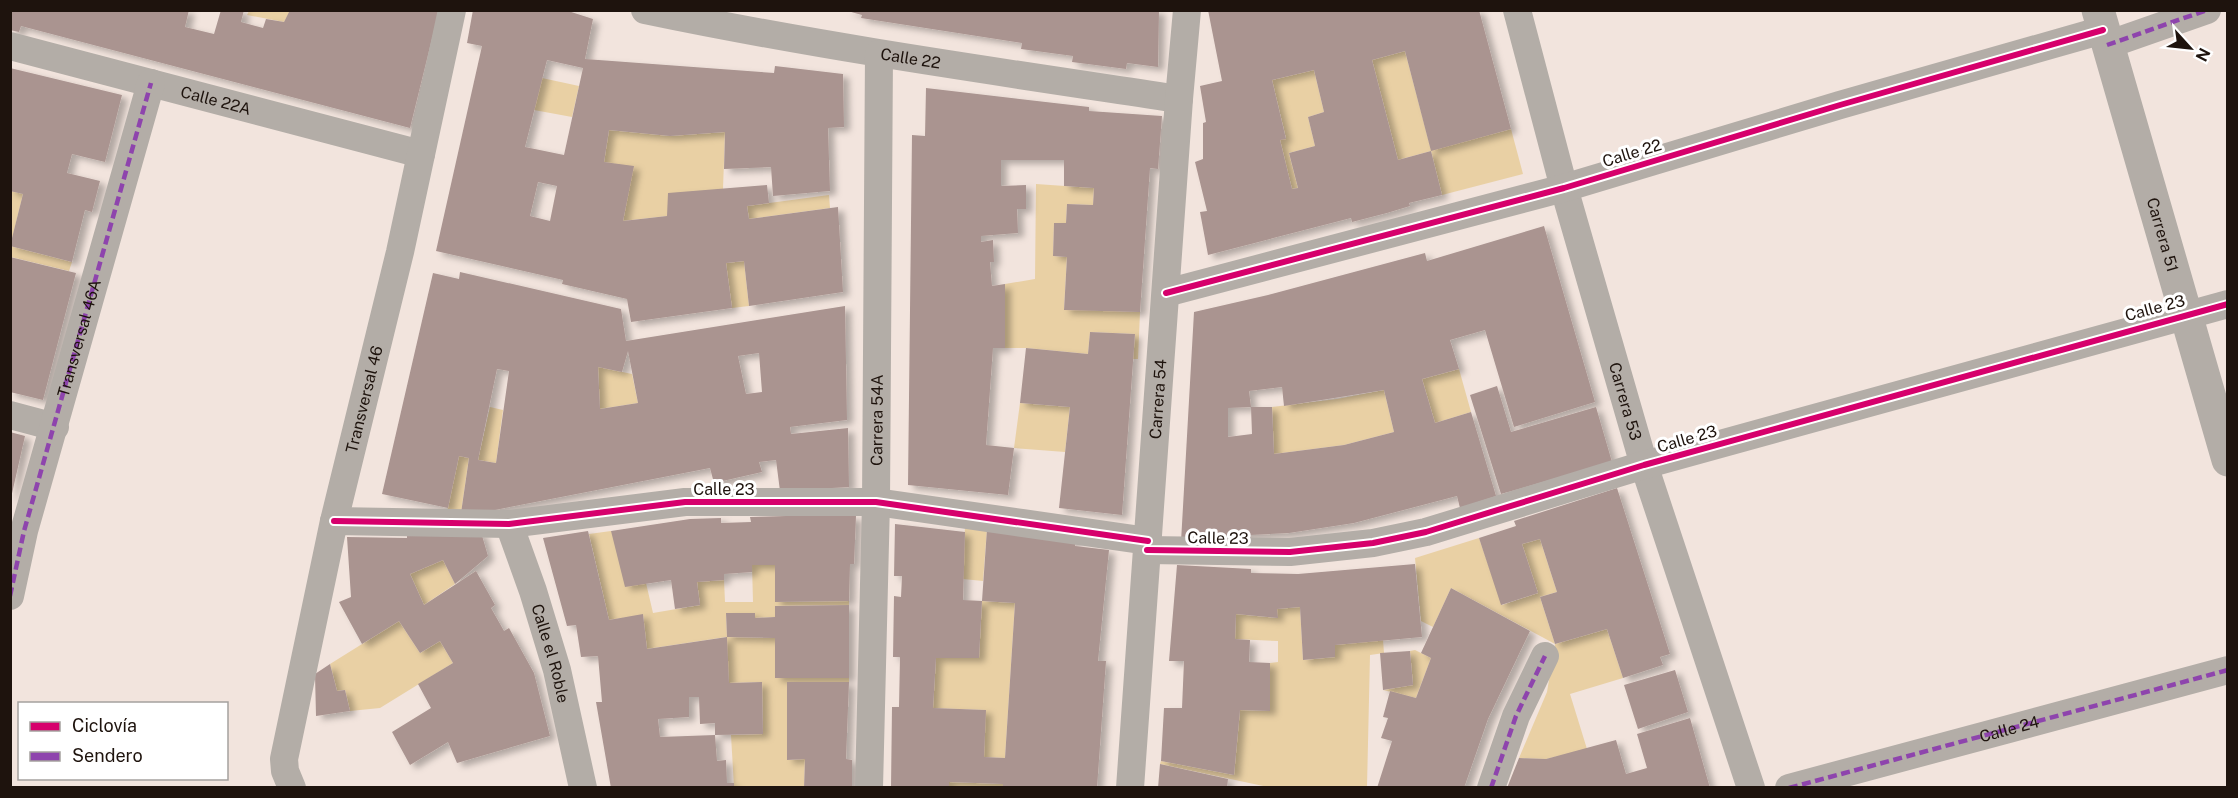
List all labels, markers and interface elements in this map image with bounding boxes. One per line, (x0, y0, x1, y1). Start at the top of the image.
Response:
north arrow (2160, 18, 2220, 78)
street label: Calle 22 (879, 44, 942, 72)
text: N (2192, 45, 2214, 64)
street label: Calle 22A (179, 82, 253, 118)
street label: Calle 22 (1600, 135, 1664, 171)
street label: Carrera 51 (2143, 195, 2183, 274)
street label: Transversal 46A (53, 277, 104, 399)
street label: Calle 23 (2123, 291, 2187, 325)
street label: Transversal 46 (342, 344, 386, 455)
street label: Carrera 54 (1145, 358, 1170, 440)
street label: Carrera 53 (1605, 360, 1646, 442)
street label: Carrera 54A (867, 374, 886, 466)
street label: Calle 23 (1655, 421, 1719, 457)
street label: Calle 23 (693, 480, 755, 499)
street label: Calle 23 (1187, 528, 1249, 548)
street label: Calle el Roble (528, 601, 573, 705)
legend (18, 702, 228, 780)
street label: Calle 24 (1977, 712, 2041, 746)
text: Ciclovía (72, 715, 137, 736)
text: Sendero (72, 745, 143, 766)

